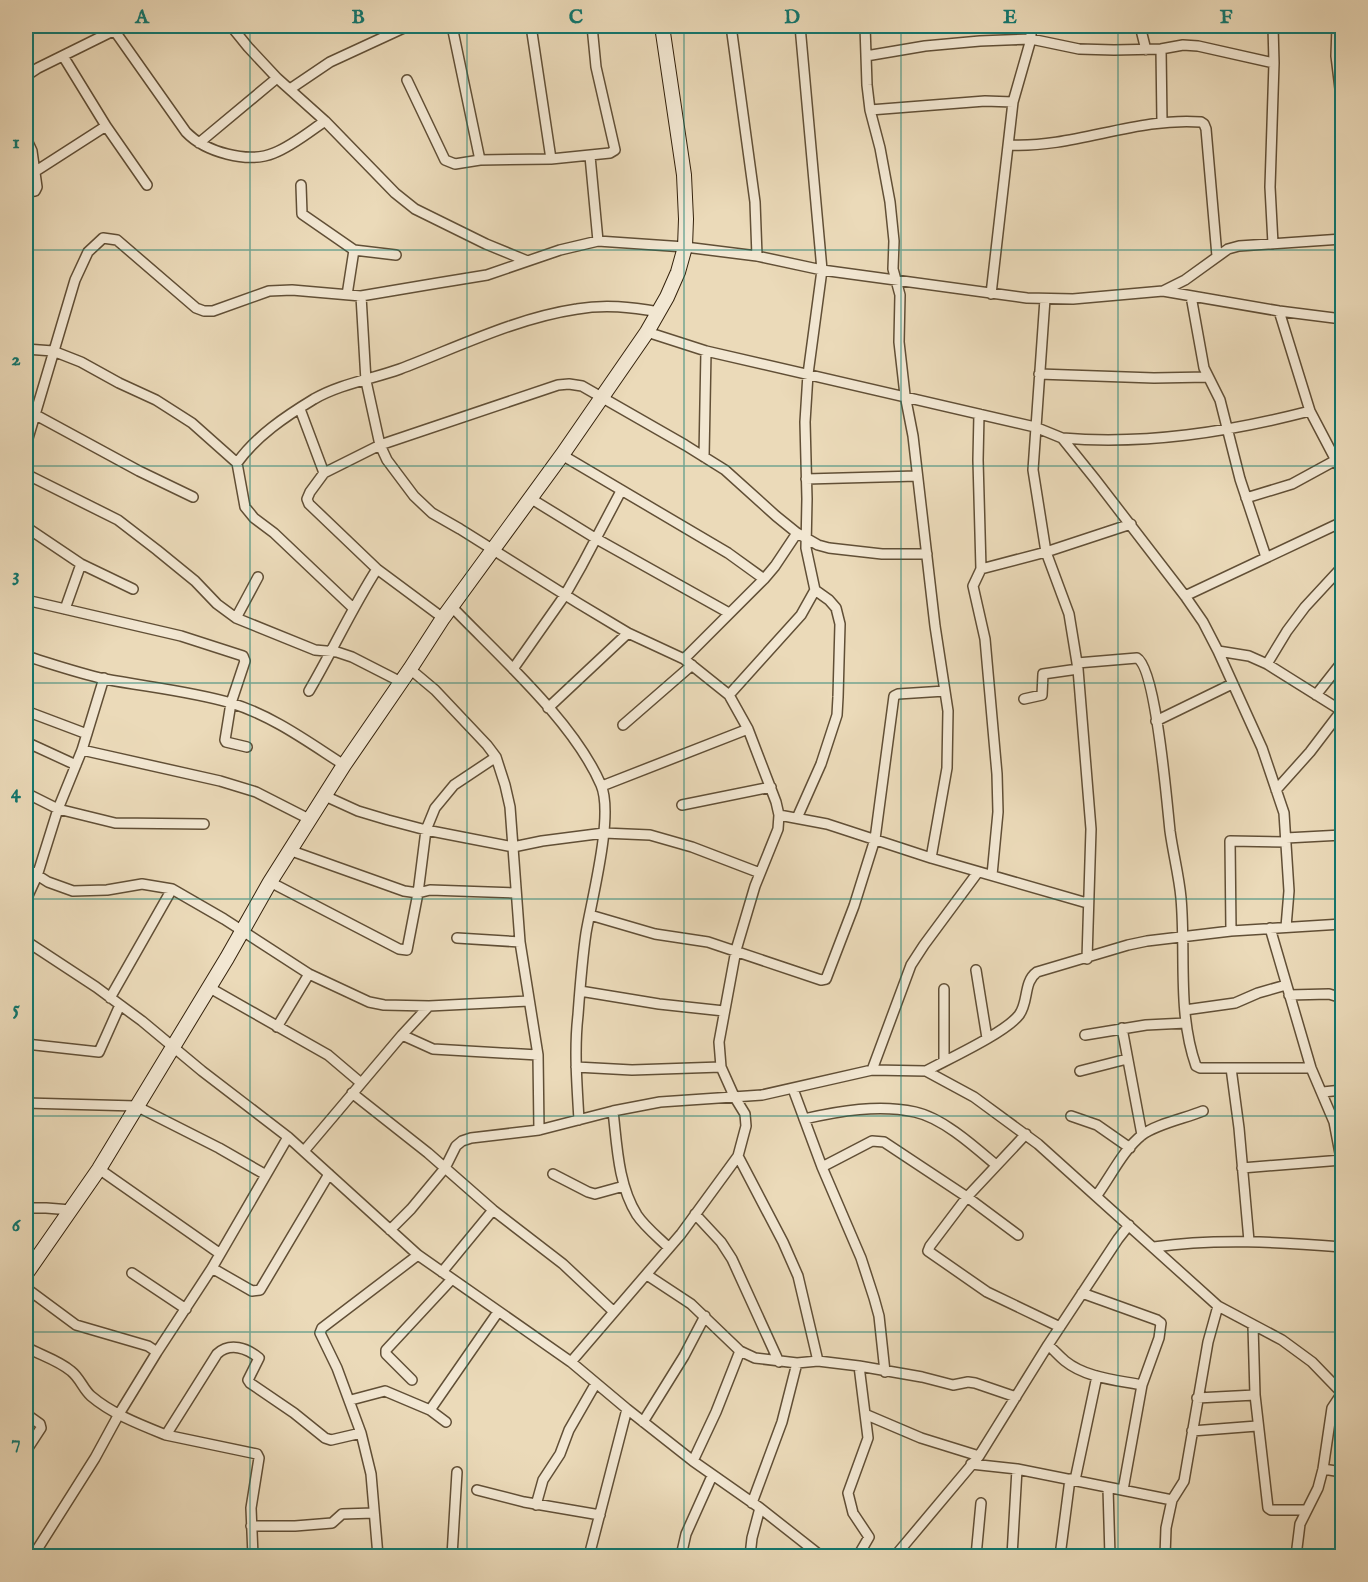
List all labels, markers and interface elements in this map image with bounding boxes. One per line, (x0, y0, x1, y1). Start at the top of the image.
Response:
text: A (134, 5, 150, 30)
text: B (351, 5, 365, 30)
text: C (569, 5, 583, 30)
text: D (784, 5, 800, 30)
text: E (1003, 5, 1017, 30)
text: F (1220, 5, 1233, 30)
text: 1 (12, 130, 20, 155)
text: 2 (11, 347, 21, 372)
text: 3 (12, 563, 20, 588)
text: 4 (11, 780, 22, 805)
text: 5 (12, 996, 20, 1021)
text: 6 (12, 1213, 22, 1238)
text: 7 (11, 1430, 21, 1455)

